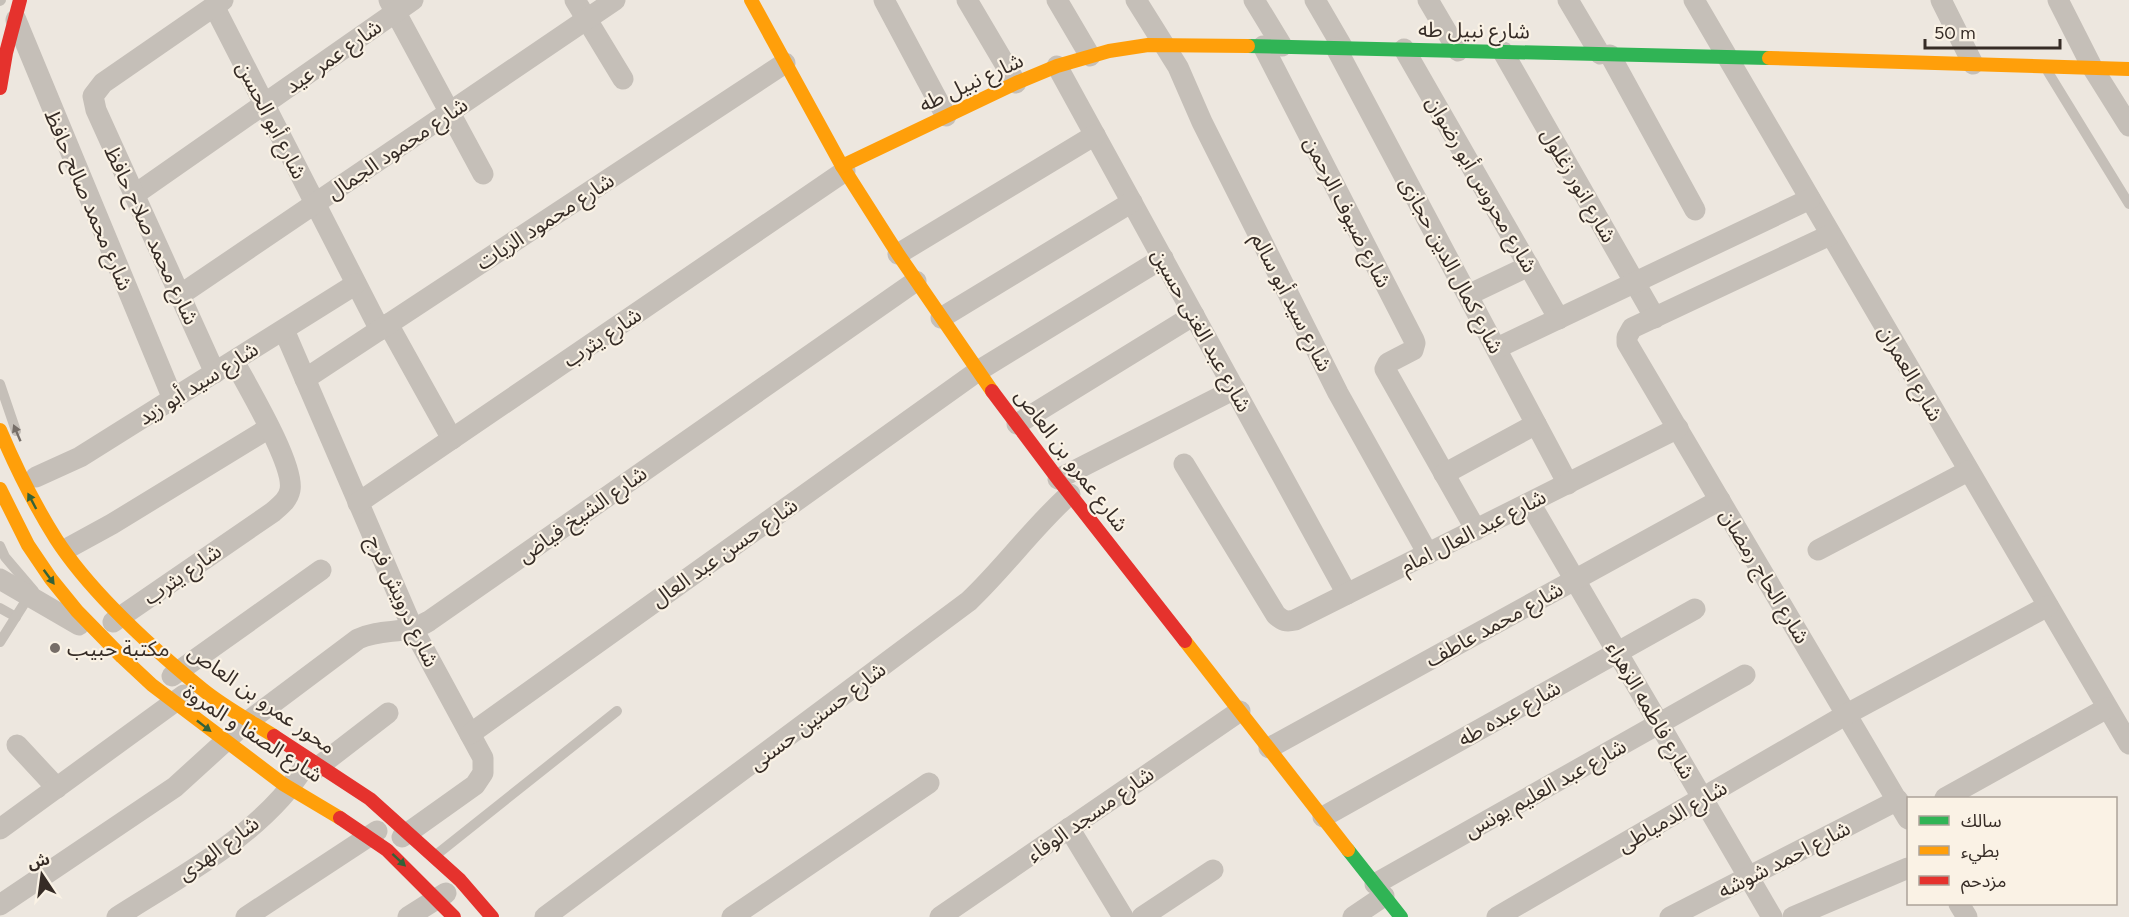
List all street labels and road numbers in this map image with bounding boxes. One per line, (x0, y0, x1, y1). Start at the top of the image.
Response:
street label: شارع عمر عيد (280, 14, 388, 101)
street label: شارع نبيل طه (1418, 17, 1530, 46)
street label: شارع نبيل طه (915, 47, 1028, 120)
street label: شارع أبو الحسن (229, 57, 312, 184)
street label: شارع محروس أبو رضوان (1419, 91, 1543, 278)
street label: شارع محمود الجمال (322, 92, 474, 207)
street label: شارع محمد صالح حافظ (37, 106, 138, 295)
street label: شارع انور زغلول (1534, 123, 1622, 248)
street label: شارع ضيوف الرحمن (1296, 132, 1397, 293)
street label: شارع محمد صلاح حافظ (97, 142, 204, 330)
street label: شارع محمود الزيات (471, 167, 620, 277)
street label: شارع كمال الدين حجازى (1392, 172, 1509, 359)
street label: شارع سيد أبو سالم (1244, 228, 1338, 377)
street label: شارع عبد الغنى حسين (1144, 244, 1257, 417)
street label: شارع يثرب (558, 302, 648, 375)
street label: شارع العمران (1871, 320, 1949, 427)
street label: شارع سيد أبو زيد (133, 336, 264, 432)
street label: شارع عمرو بن العاص (1008, 383, 1134, 538)
street label: شارع الشيخ فياض (513, 460, 653, 570)
street label: شارع عبد العال امام (1396, 484, 1552, 582)
street label: شارع حسن عبد العال (646, 492, 804, 614)
street label: شارع الحاج رمضان (1712, 504, 1815, 650)
street label: شارع درويش فرج (359, 531, 444, 672)
street label: شارع يثرب (138, 538, 228, 612)
street label: شارع محمد عاطف (1421, 576, 1568, 675)
street label: شارع فاطمه الزهراء (1599, 637, 1701, 785)
street label: محور عمرو بن العاص (184, 639, 340, 759)
street label: شارع حسنين حسنى (744, 656, 892, 778)
street label: شارع عبده طه (1453, 675, 1566, 754)
street label: شارع الصفا و المروة (177, 679, 328, 790)
street label: شارع عبد العليم يونس (1460, 733, 1632, 845)
street label: شارع مسجد الوفاء (1022, 761, 1160, 869)
street label: شارع الدمياطى (1613, 775, 1733, 860)
street label: شارع الهدى (172, 810, 265, 888)
street label: شارع احمد شوشه (1714, 815, 1856, 906)

